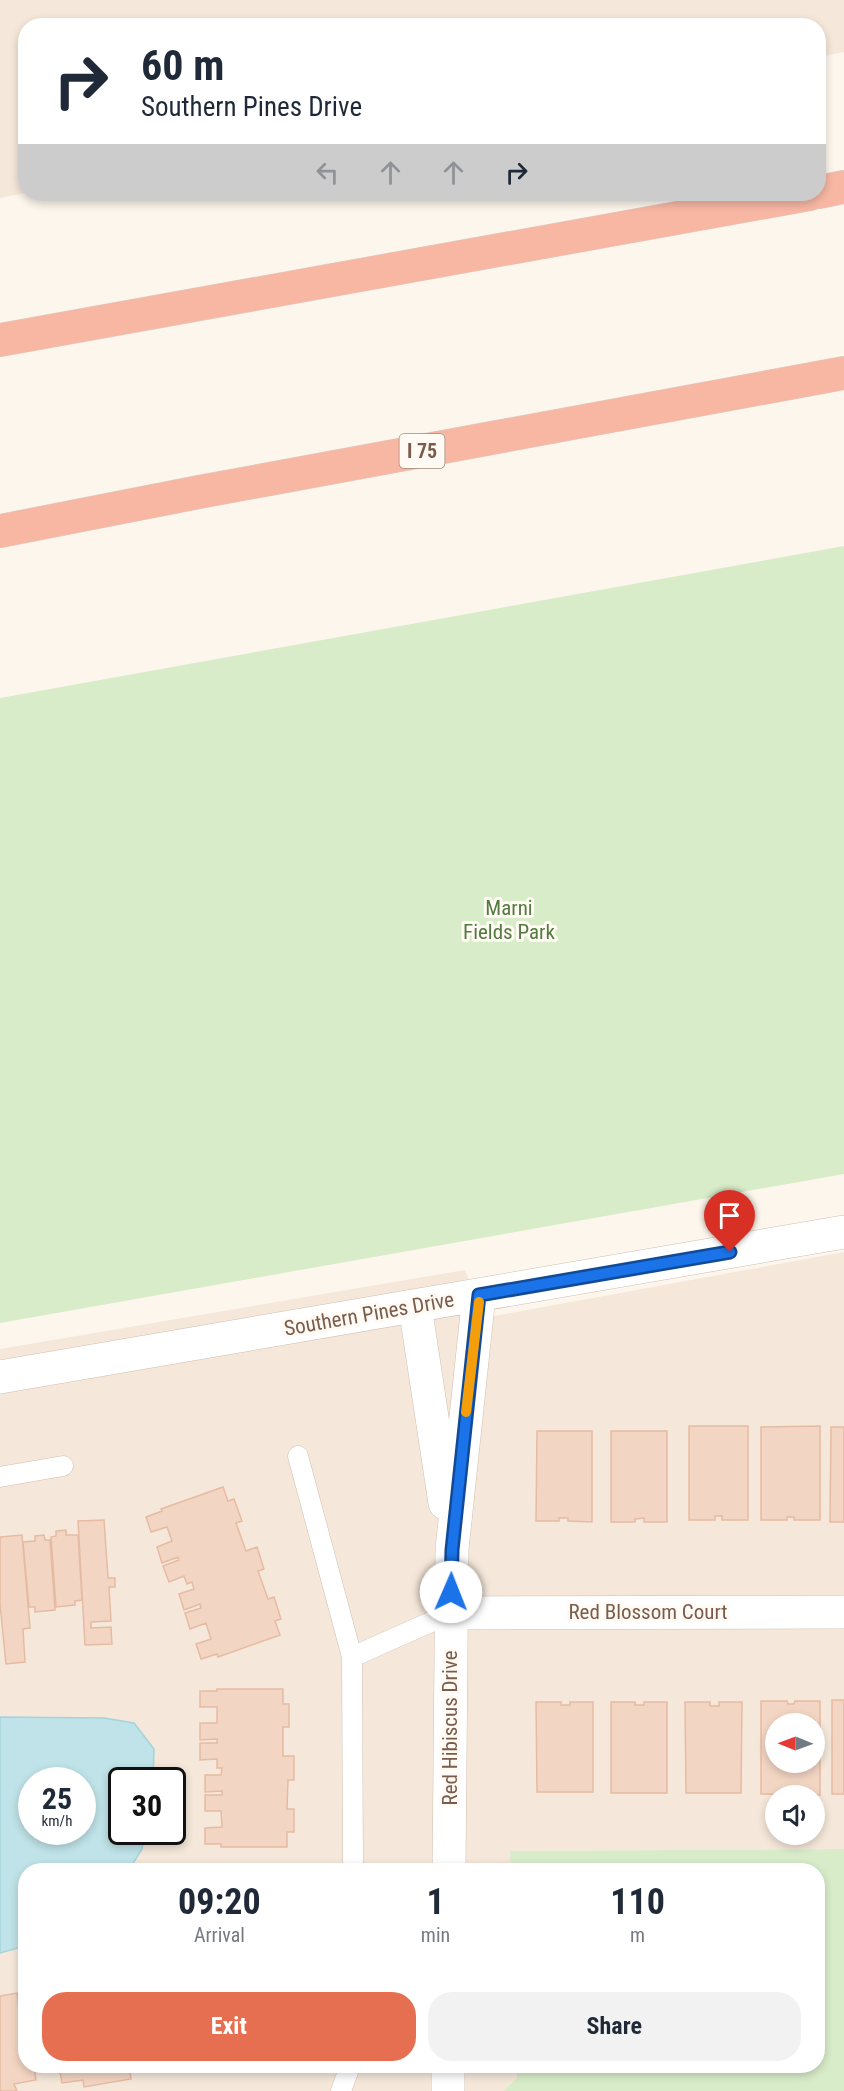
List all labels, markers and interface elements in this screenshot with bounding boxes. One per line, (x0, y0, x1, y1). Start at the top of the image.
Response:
text: 60 m (141, 41, 224, 90)
icon: right (42, 42, 120, 120)
text: Southern Pines Drive (141, 91, 362, 123)
icon: left (311, 156, 344, 189)
icon: ahead (374, 156, 407, 189)
icon: ahead (437, 156, 470, 189)
icon: right (500, 156, 533, 189)
road number: I 75 (400, 434, 444, 468)
park label: Marni Fields Park (463, 896, 555, 944)
pin (704, 1190, 755, 1252)
icon: arrive (713, 1199, 746, 1232)
street label: Southern Pines Drive (282, 1287, 456, 1341)
position arrow (419, 1560, 483, 1624)
street label: Red Blossom Court (568, 1600, 728, 1624)
street label: Red Hibiscus Drive (438, 1650, 462, 1805)
north arrow (765, 1713, 825, 1773)
map controls (765, 1713, 825, 1845)
speed limit sign: 30 (108, 1767, 186, 1845)
text: 25 (42, 1781, 72, 1816)
button: sound (765, 1785, 825, 1845)
text: km/h (42, 1812, 72, 1830)
text: 09:20 (178, 1881, 261, 1923)
text: 1 (426, 1881, 445, 1923)
text: 110 (610, 1881, 665, 1923)
text: Arrival (194, 1923, 245, 1947)
text: min (421, 1923, 450, 1947)
text: m (630, 1923, 645, 1947)
button: Exit (42, 1992, 416, 2061)
button: Share (428, 1992, 801, 2061)

